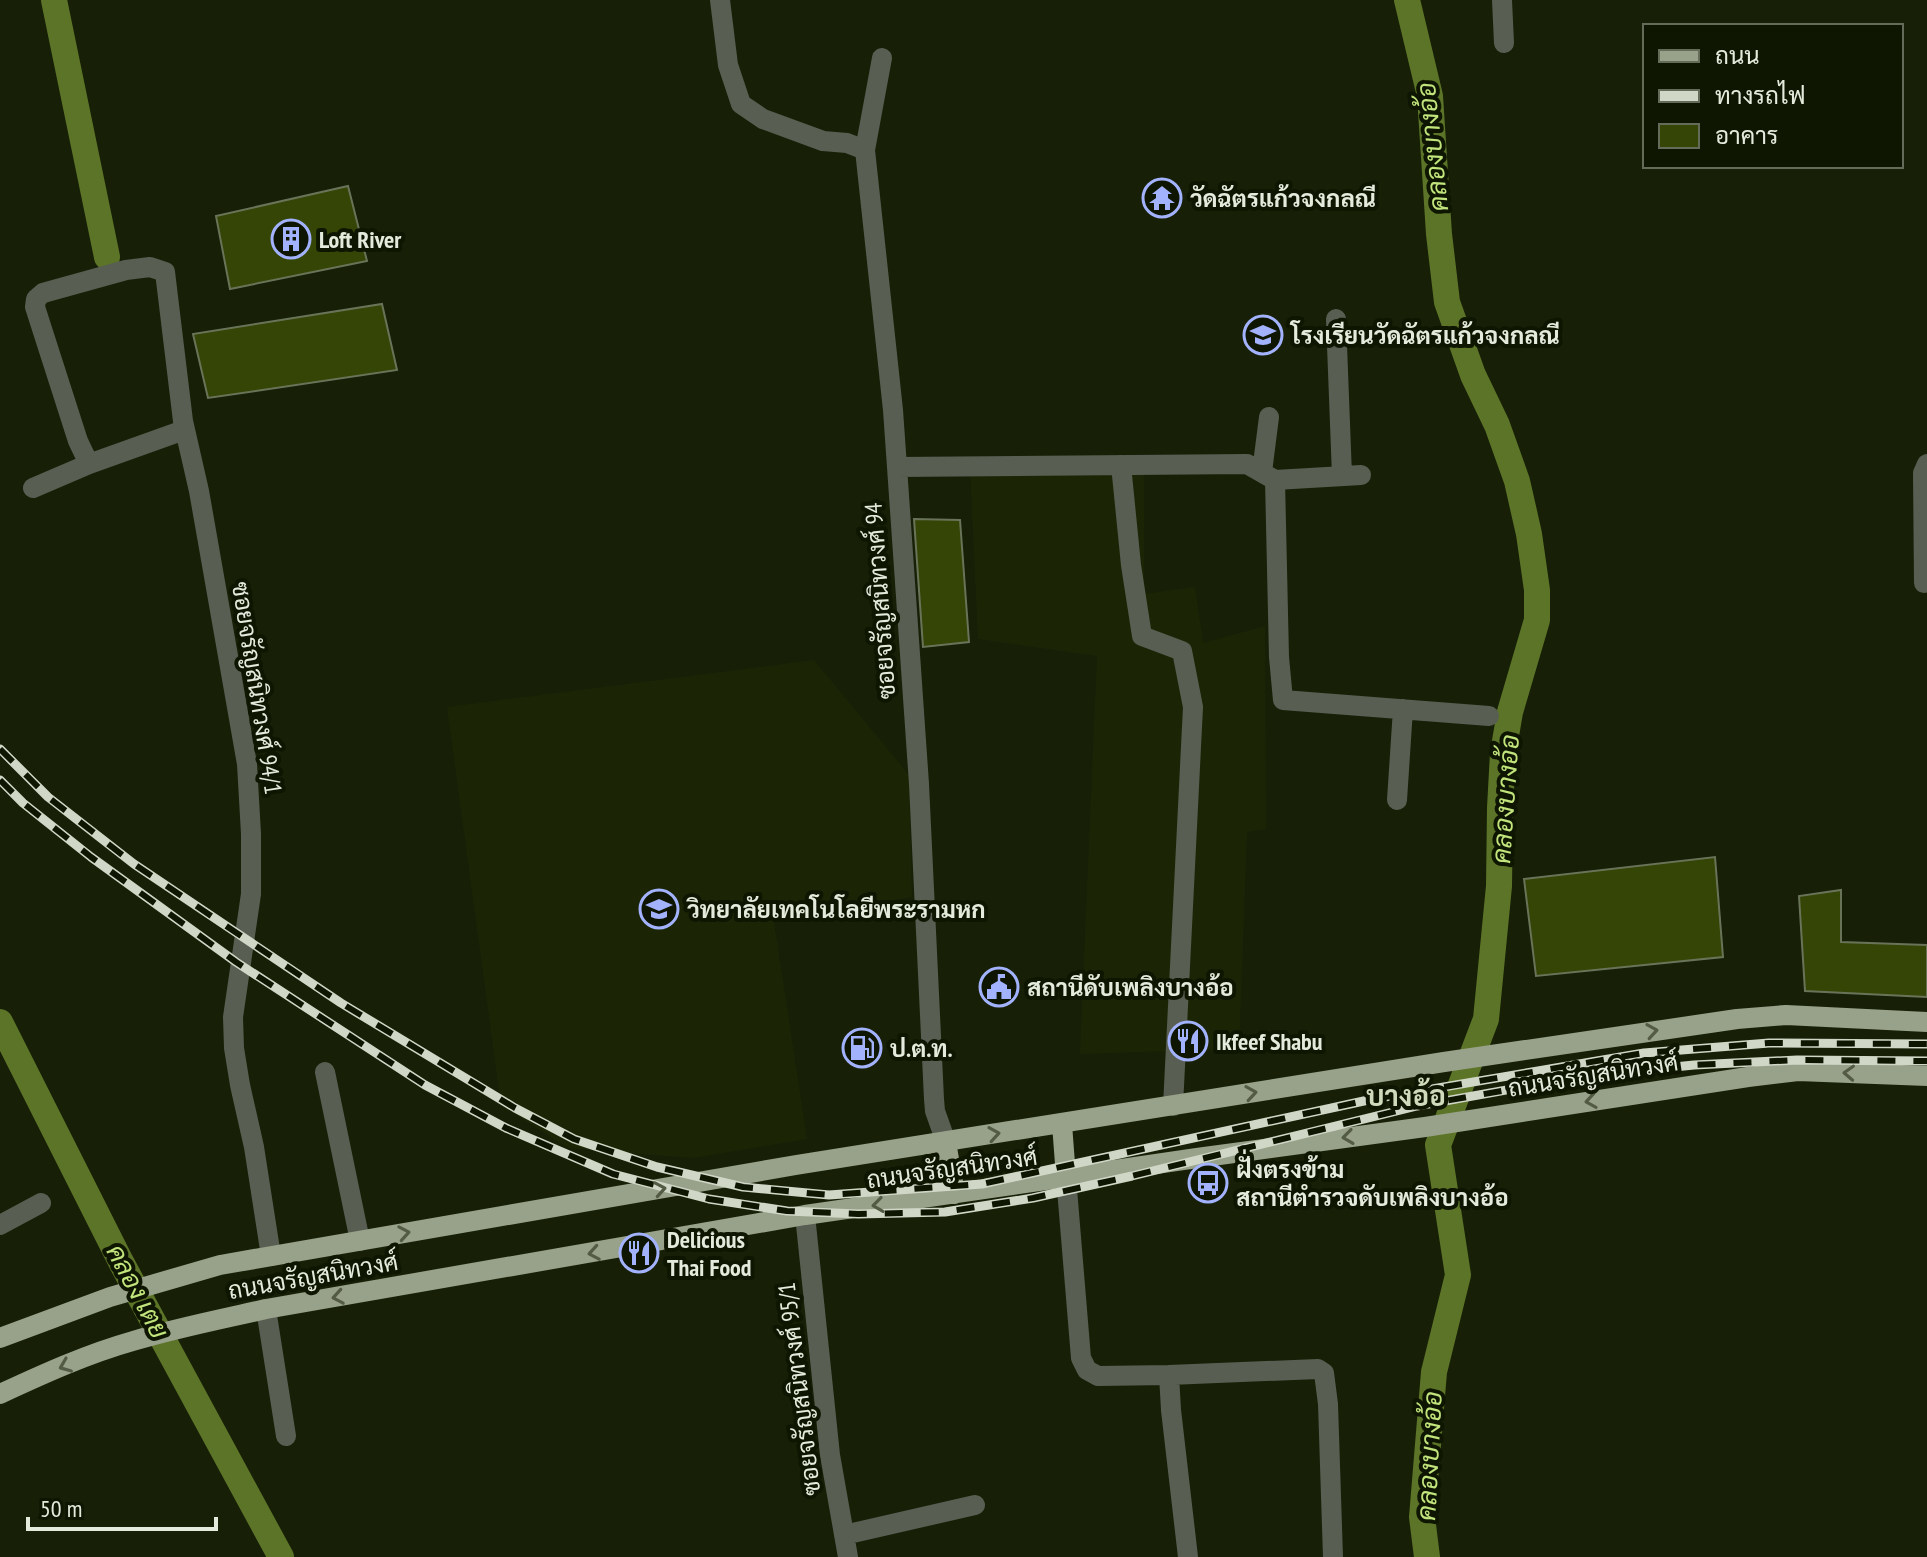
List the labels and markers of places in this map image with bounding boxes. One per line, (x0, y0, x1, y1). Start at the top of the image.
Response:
temple icon: วัดฉัตรแก้วจงกลณี (1141, 177, 1183, 219)
place label: วัดฉัตรแก้วจงกลณี (1190, 183, 1376, 214)
building icon: Loft River (270, 218, 312, 260)
place label: Loft River (319, 224, 402, 255)
school or university icon: โรงเรียนวัดฉัตรแก้วจงกลณี (1242, 314, 1284, 356)
place label: โรงเรียนวัดฉัตรแก้วจงกลณี (1289, 320, 1560, 351)
school or university icon: วิทยาลัยเทคโนโลยีพระรามหก (638, 888, 680, 930)
place label: วิทยาลัยเทคโนโลยีพระรามหก (686, 894, 986, 925)
public building icon: สถานีดับเพลิงบางอ้อ (978, 966, 1020, 1008)
place label: สถานีดับเพลิงบางอ้อ (1027, 972, 1234, 1003)
restaurant icon: Ikfeef Shabu (1167, 1020, 1209, 1062)
place label: Ikfeef Shabu (1216, 1026, 1322, 1057)
fuel station icon: ป.ต.ท. (841, 1027, 883, 1069)
place label: ป.ต.ท. (890, 1033, 953, 1064)
place label: ฝั่งตรงข้าม สถานีตำรวจดับเพลิงบางอ้อ (1236, 1149, 1509, 1213)
bus stop icon: ฝั่งตรงข้าม สถานีตำรวจดับเพลิงบางอ้อ (1187, 1162, 1229, 1204)
place label: Delicious Thai Food (667, 1224, 751, 1283)
restaurant icon: Delicious Thai Food (618, 1232, 660, 1274)

